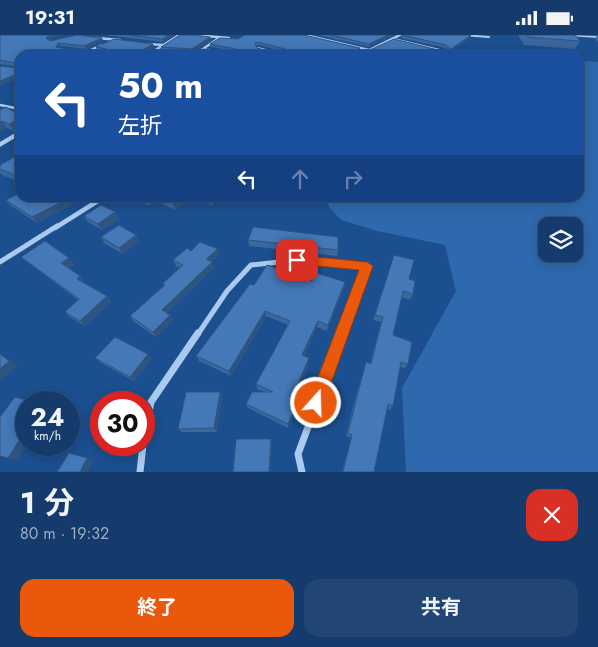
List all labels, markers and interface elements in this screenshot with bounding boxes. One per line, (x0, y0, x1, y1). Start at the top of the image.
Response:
text: 19:31 (25, 4, 75, 31)
text: 50 m (118, 61, 203, 111)
icon: left (35, 70, 100, 135)
text: 左折 (118, 109, 162, 141)
icon: left (233, 165, 261, 193)
icon: ahead (286, 165, 314, 193)
icon: right (339, 165, 367, 193)
map controls (538, 217, 583, 262)
button: layers (538, 217, 583, 262)
pin (276, 239, 318, 281)
icon: arrive (283, 246, 311, 274)
position arrow (289, 376, 341, 428)
speed limit sign: 30 (90, 391, 155, 456)
text: 24 (31, 399, 64, 435)
text: km/h (34, 427, 61, 445)
text: 1 分 (20, 481, 74, 524)
button: close (526, 489, 578, 541)
text: 80 m · 19:32 (20, 522, 109, 545)
button: 終了 (20, 579, 294, 637)
button: 共有 (304, 579, 578, 637)

